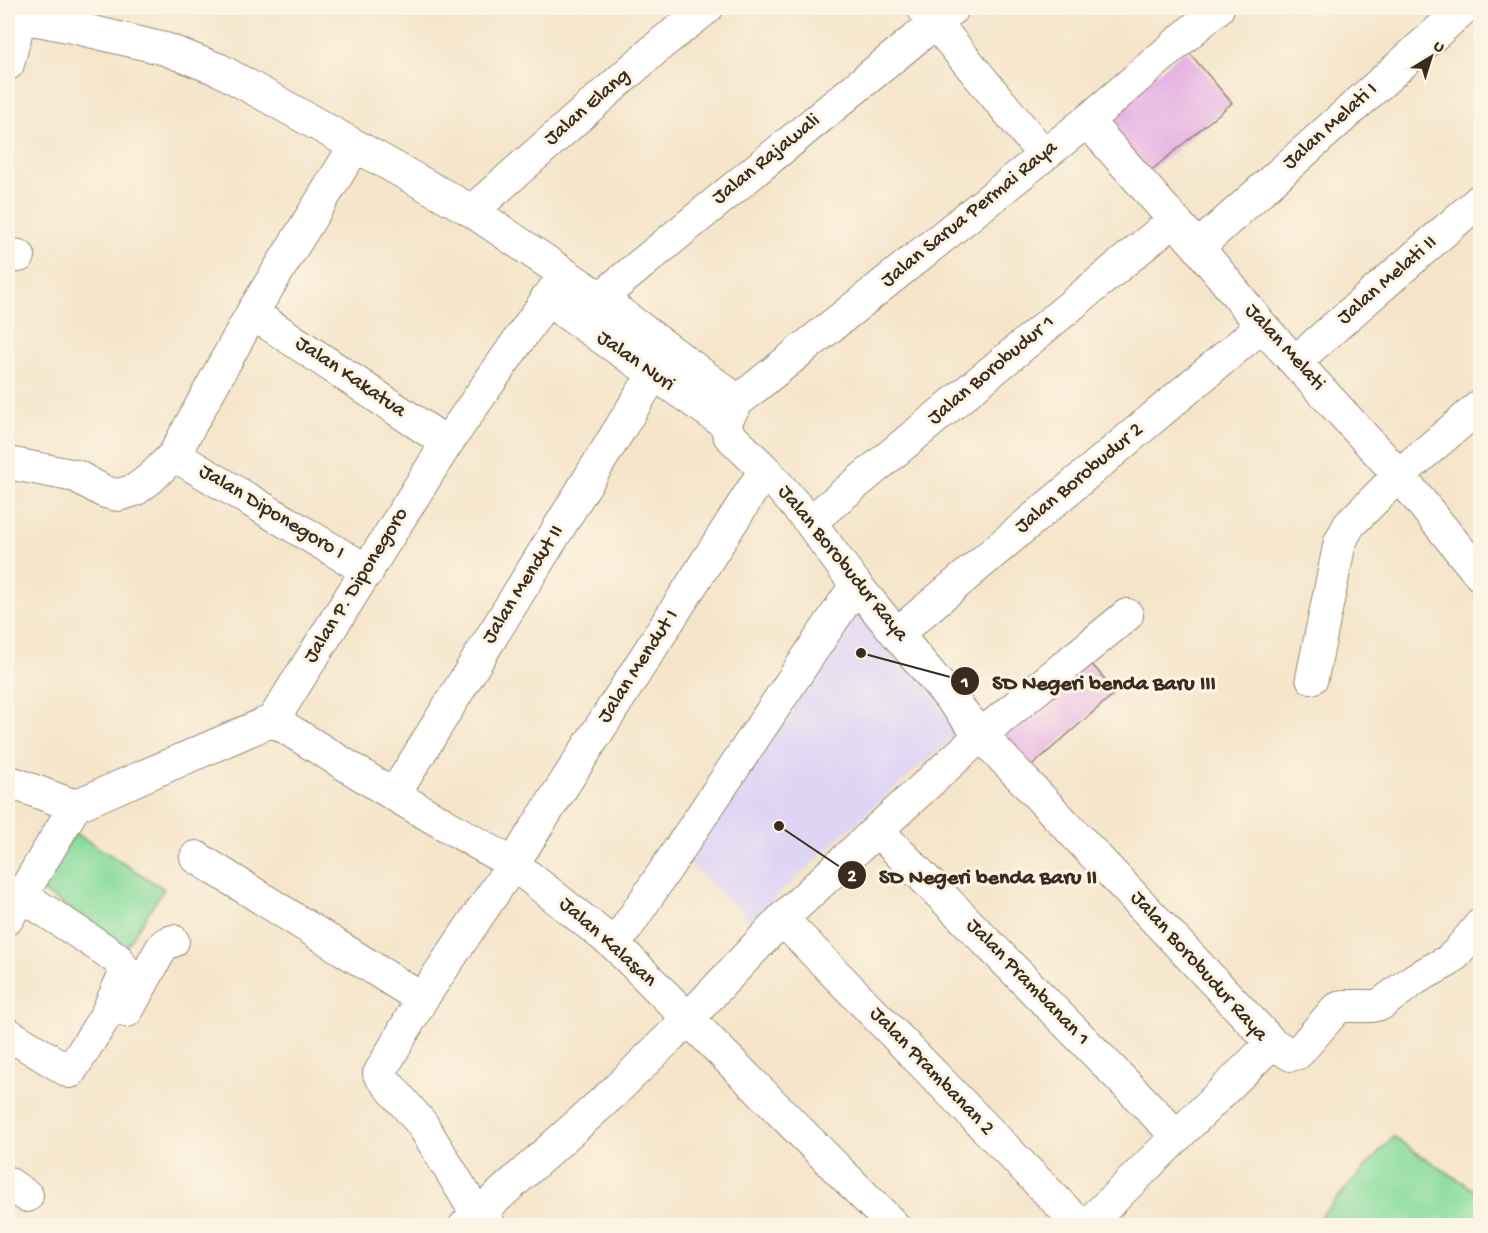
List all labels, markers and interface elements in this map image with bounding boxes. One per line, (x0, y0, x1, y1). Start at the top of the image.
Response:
north arrow (1401, 27, 1461, 87)
text: U (1429, 38, 1448, 59)
street label: Jalan Elang (540, 64, 636, 152)
street label: Jalan Melati I (1278, 78, 1384, 176)
street label: Jalan Rajawali (708, 109, 826, 211)
street label: Jalan Sarua Permai Raya (877, 135, 1064, 294)
street label: Jalan Melati II (1333, 231, 1443, 331)
street label: Jalan Melati (1238, 299, 1330, 397)
street label: Jalan Borobudur 1 (923, 311, 1061, 431)
street label: Jalan Nuri (591, 326, 679, 398)
street label: Jalan Kakatua (290, 332, 411, 425)
street label: Jalan Borobudur 2 (1011, 418, 1149, 540)
street label: Jalan Diponegoro I (194, 460, 348, 566)
street label: Jalan Borobudur Raya (771, 481, 914, 648)
street label: Jalan P. Diponegoro (299, 504, 415, 668)
street label: Jalan Mendut II (478, 521, 570, 649)
street label: Jalan Mendut I (593, 606, 685, 728)
callout: SD Negeri benda Baru III (950, 661, 1228, 701)
text: SD Negeri benda Baru III (992, 672, 1216, 698)
text: 1 (960, 673, 969, 694)
callout: SD Negeri benda Baru II (837, 855, 1109, 895)
text: SD Negeri benda Baru II (879, 866, 1097, 892)
text: 2 (848, 867, 857, 888)
street label: Jalan Borobudur Raya (1124, 886, 1273, 1048)
street label: Jalan Kalasan (553, 893, 661, 993)
street label: Jalan Prambanan 1 (960, 914, 1094, 1052)
street label: Jalan Prambanan 2 (863, 1002, 999, 1142)

